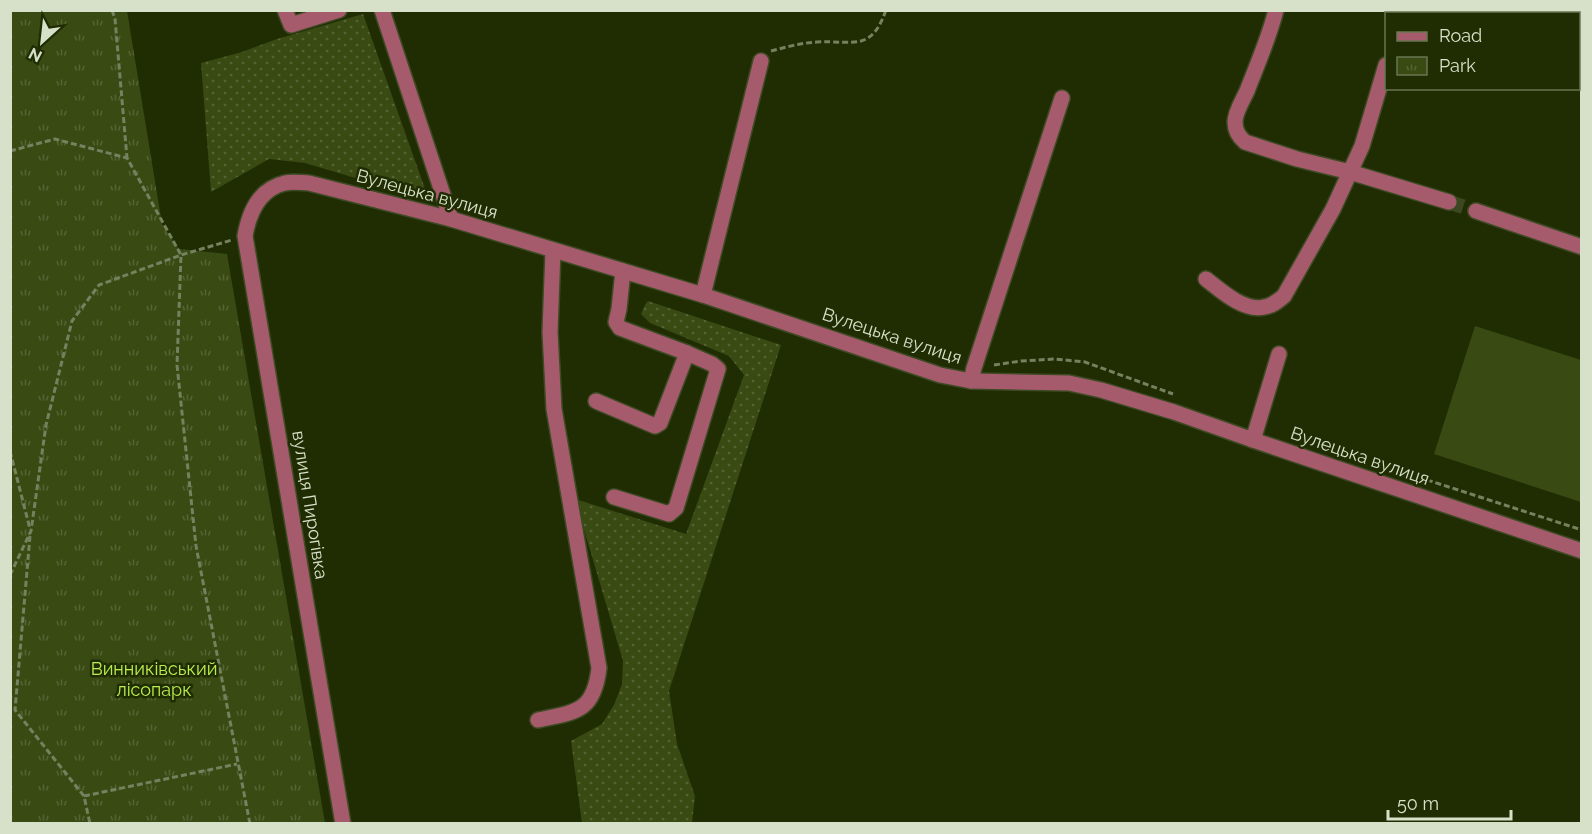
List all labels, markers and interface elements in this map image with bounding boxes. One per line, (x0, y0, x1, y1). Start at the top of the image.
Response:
north arrow (12, 12, 72, 72)
legend (1385, 12, 1580, 90)
text: Road (1439, 25, 1482, 46)
text: N (26, 44, 45, 66)
text: Park (1439, 55, 1476, 76)
street label: Вулецька вулиця (354, 165, 500, 222)
street label: Вулецька вулиця (820, 303, 965, 368)
street label: Вулецька вулиця (1288, 422, 1432, 489)
street label: вулиця Пирогівка (288, 429, 333, 581)
park label: Винниківський лісопарк (91, 658, 217, 700)
scale bar (1388, 783, 1511, 821)
text: 50 m (1397, 793, 1439, 814)

